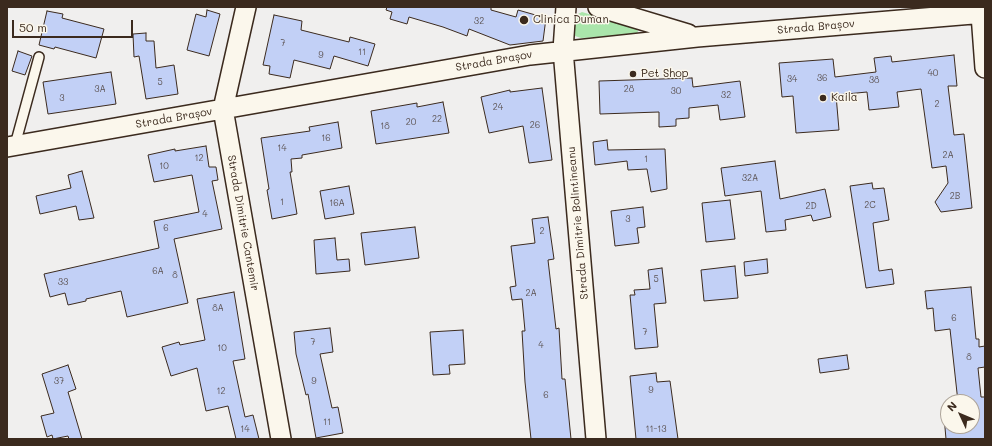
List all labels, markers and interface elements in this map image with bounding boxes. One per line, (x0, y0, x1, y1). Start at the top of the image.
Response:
scale bar (14, 12, 135, 38)
place label: Clinica Duman (533, 13, 609, 27)
marker: Clinica Duman (518, 14, 530, 26)
house number: 32 (474, 16, 484, 26)
street label: Strada Brașov (777, 17, 855, 37)
text: 50 m (19, 19, 47, 35)
house number: 7 (280, 38, 286, 48)
house number: 11 (358, 47, 366, 57)
street label: Strada Brașov (455, 48, 533, 74)
house number: 9 (318, 50, 324, 60)
place label: Pet Shop (641, 67, 689, 81)
house number: 40 (928, 68, 938, 78)
marker: Pet Shop (628, 69, 638, 79)
house number: 36 (817, 73, 827, 83)
house number: 34 (787, 74, 797, 84)
house number: 38 (869, 75, 879, 85)
house number: 5 (157, 77, 163, 87)
house number: 3A (94, 84, 106, 94)
house number: 28 (624, 84, 634, 94)
house number: 30 (671, 86, 681, 96)
house number: 32 (721, 90, 731, 100)
place label: Kaila (831, 91, 858, 105)
house number: 3 (59, 93, 65, 103)
marker: Kaila (818, 93, 828, 103)
house number: 2 (934, 99, 940, 109)
house number: 24 (493, 102, 503, 112)
street label: Strada Brașov (135, 105, 213, 131)
house number: 22 (432, 114, 442, 124)
house number: 20 (406, 117, 416, 127)
house number: 26 (530, 120, 540, 130)
house number: 18 (380, 121, 390, 131)
house number: 16 (321, 133, 331, 143)
house number: 14 (277, 143, 287, 153)
street label: Strada Dimitrie Bolintineanu (565, 146, 591, 300)
house number: 2A (942, 150, 954, 160)
house number: 12 (194, 153, 204, 163)
street label: Strada Dimitrie Cantemir (225, 154, 261, 292)
house number: 1 (644, 154, 648, 164)
house number: 10 (159, 161, 169, 171)
house number: 32A (742, 173, 758, 183)
house number: 2B (950, 191, 960, 201)
house number: 1 (280, 197, 284, 207)
house number: 16A (329, 198, 345, 208)
house number: 2C (864, 200, 876, 210)
house number: 2D (805, 201, 817, 211)
house number: 4 (202, 209, 208, 219)
house number: 3 (625, 214, 631, 224)
house number: 6 (163, 223, 169, 233)
house number: 2 (539, 226, 545, 236)
house number: 6A (152, 266, 164, 276)
house number: 8 (172, 270, 178, 280)
house number: 5 (653, 274, 659, 284)
house number: 33 (58, 277, 68, 287)
house number: 2A (525, 288, 537, 298)
house number: 8A (212, 303, 224, 313)
house number: 6 (951, 313, 957, 323)
house number: 7 (642, 327, 648, 337)
house number: 7 (310, 337, 316, 347)
house number: 4 (538, 340, 544, 350)
house number: 10 (217, 343, 227, 353)
house number: 8 (966, 352, 972, 362)
house number: 37 (54, 376, 64, 386)
house number: 9 (311, 376, 317, 386)
house number: 9 (648, 385, 654, 395)
house number: 12 (216, 386, 226, 396)
house number: 6 (543, 390, 549, 400)
north arrow (940, 394, 980, 434)
text: N (943, 398, 960, 414)
house number: 11 (323, 417, 331, 427)
house number: 14 (240, 424, 250, 434)
house number: 11-13 (645, 424, 667, 434)

